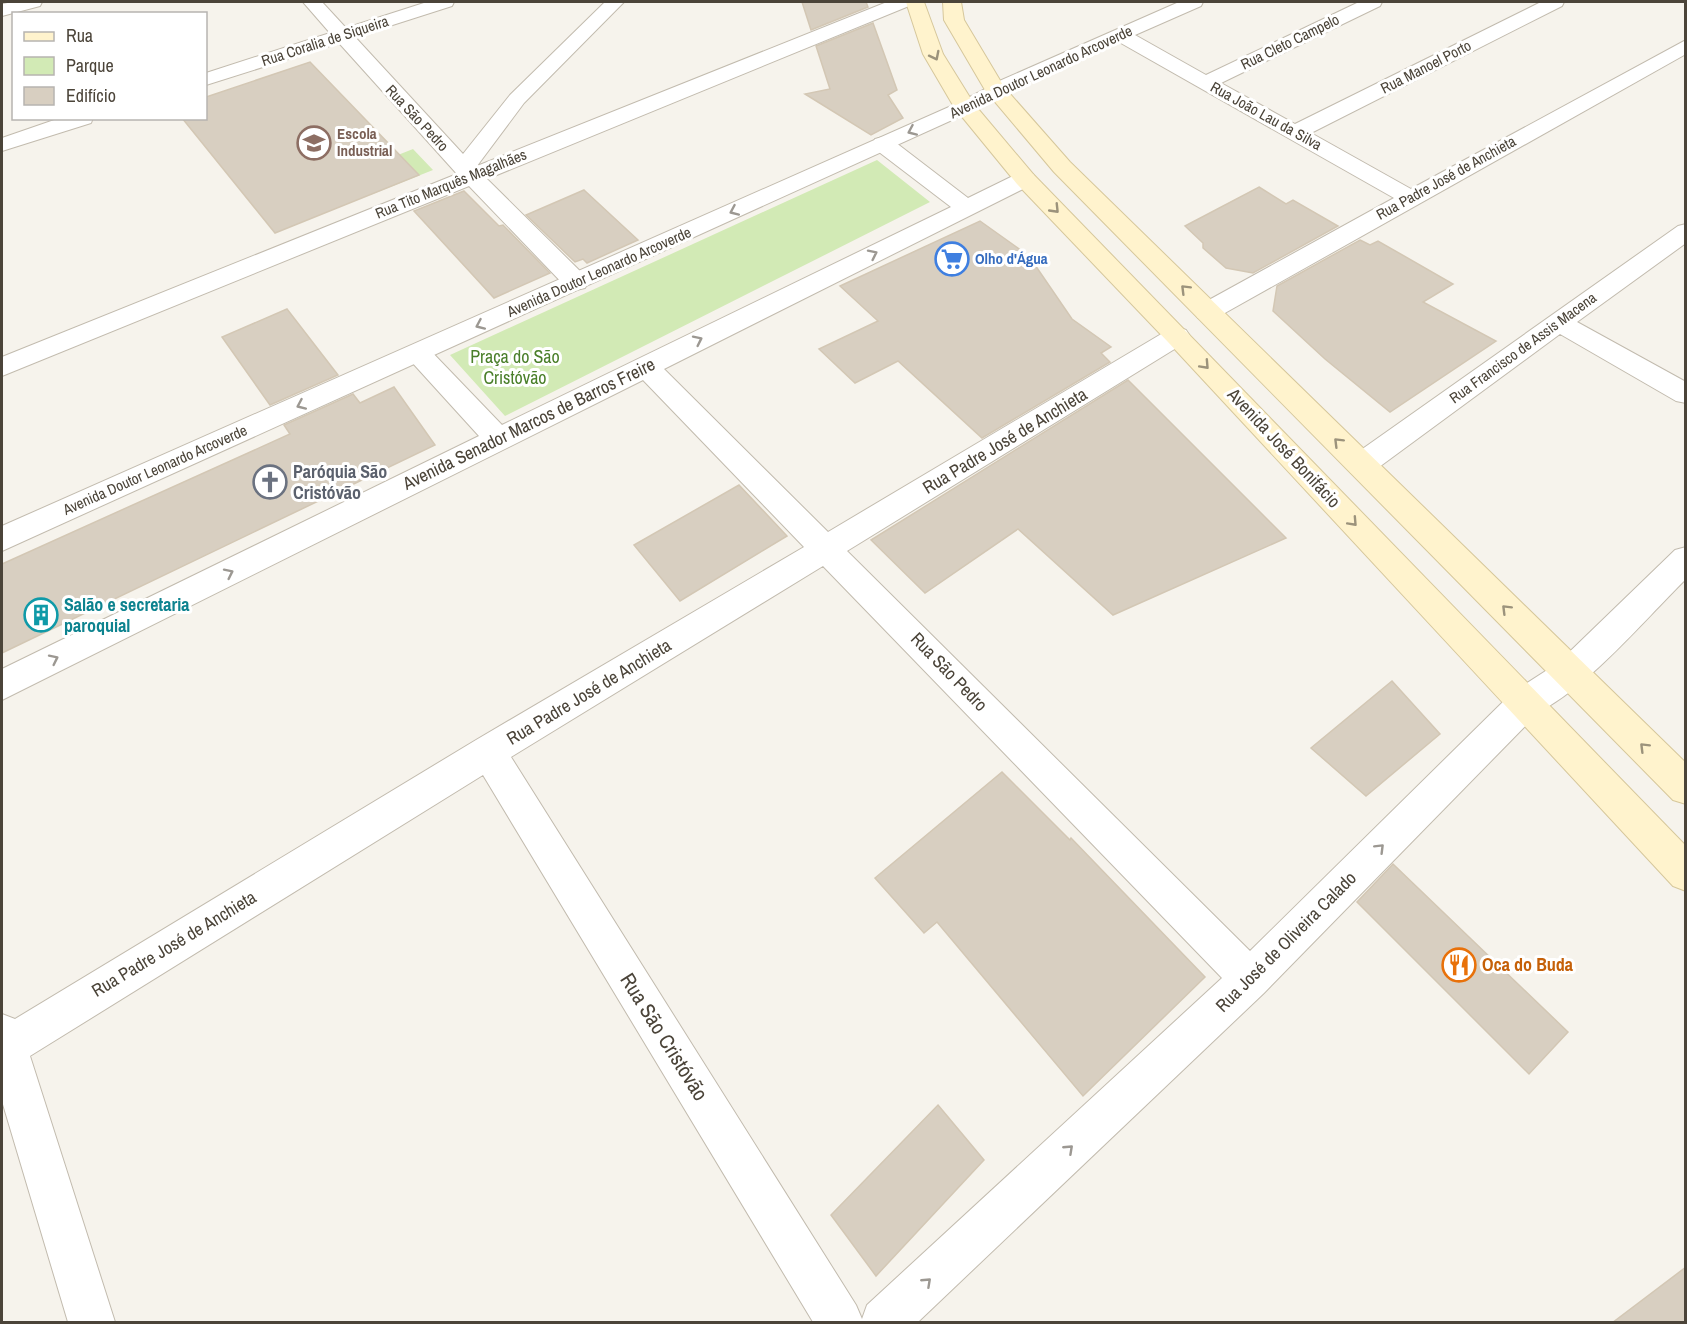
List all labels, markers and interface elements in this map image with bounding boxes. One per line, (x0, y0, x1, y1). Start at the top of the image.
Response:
street label: Rua Cleto Campelo (1237, 9, 1343, 75)
street label: Rua Coralia de Siqueira (259, 10, 391, 71)
legend (12, 12, 207, 120)
street label: Avenida Doutor Leonardo Arcoverde (945, 20, 1136, 124)
text: Rua (66, 23, 93, 48)
street label: Rua Manoel Porto (1377, 35, 1475, 98)
one-way arrow (928, 50, 939, 61)
text: Parque (66, 53, 114, 78)
street label: Rua João Lau da Silva (1207, 76, 1326, 155)
street label: Rua São Pedro (381, 80, 454, 156)
text: Edifício (66, 83, 116, 108)
place label: Escola Industrial (337, 123, 392, 161)
one-way arrow (907, 124, 918, 136)
school or university icon: Escola Industrial (296, 125, 332, 161)
street label: Rua Padre José de Anchieta (1372, 130, 1519, 225)
street label: Rua Tito Marquês Magalhães (372, 144, 530, 224)
one-way arrow (1047, 202, 1058, 213)
one-way arrow (729, 204, 740, 216)
street label: Avenida Doutor Leonardo Arcoverde (503, 221, 694, 322)
supermarket icon: Olho d'Água (934, 241, 970, 277)
place label: Olho d'Água (975, 248, 1048, 269)
one-way arrow (866, 250, 877, 261)
one-way arrow (1181, 286, 1192, 297)
street label: Rua Francisco de Assis Macena (1445, 287, 1601, 408)
one-way arrow (475, 318, 486, 330)
one-way arrow (691, 336, 702, 347)
park label: Praça do São Cristóvão (470, 344, 560, 390)
street label: Avenida Senador Marcos de Barros Freire (398, 351, 659, 496)
one-way arrow (1197, 357, 1208, 368)
street label: Rua Padre José de Anchieta (918, 381, 1092, 500)
street label: Avenida José Bonifácio (1221, 381, 1347, 513)
one-way arrow (297, 398, 308, 410)
street label: Avenida Doutor Leonardo Arcoverde (59, 419, 250, 520)
one-way arrow (1334, 438, 1345, 448)
place label: Paróquia São Cristóvão (293, 459, 387, 505)
church icon: Paróquia São Cristóvão (252, 464, 288, 500)
one-way arrow (1346, 515, 1357, 525)
one-way arrow (222, 568, 233, 580)
place label: Salão e secretaria paroquial (64, 592, 190, 638)
building icon: Salão e secretaria paroquial (23, 597, 59, 633)
one-way arrow (1502, 605, 1512, 616)
street label: Rua São Pedro (905, 627, 993, 717)
street label: Rua Padre José de Anchieta (502, 632, 676, 751)
one-way arrow (47, 655, 58, 667)
one-way arrow (1640, 743, 1651, 753)
one-way arrow (1373, 845, 1384, 856)
street label: Rua José de Oliveira Calado (1210, 866, 1361, 1017)
street label: Rua Padre José de Anchieta (87, 884, 261, 1003)
restaurant icon: Oca do Buda (1441, 947, 1477, 983)
place label: Oca do Buda (1482, 952, 1574, 977)
street label: Rua São Cristóvão (614, 967, 715, 1106)
one-way arrow (1062, 1145, 1073, 1156)
one-way arrow (919, 1279, 930, 1290)

